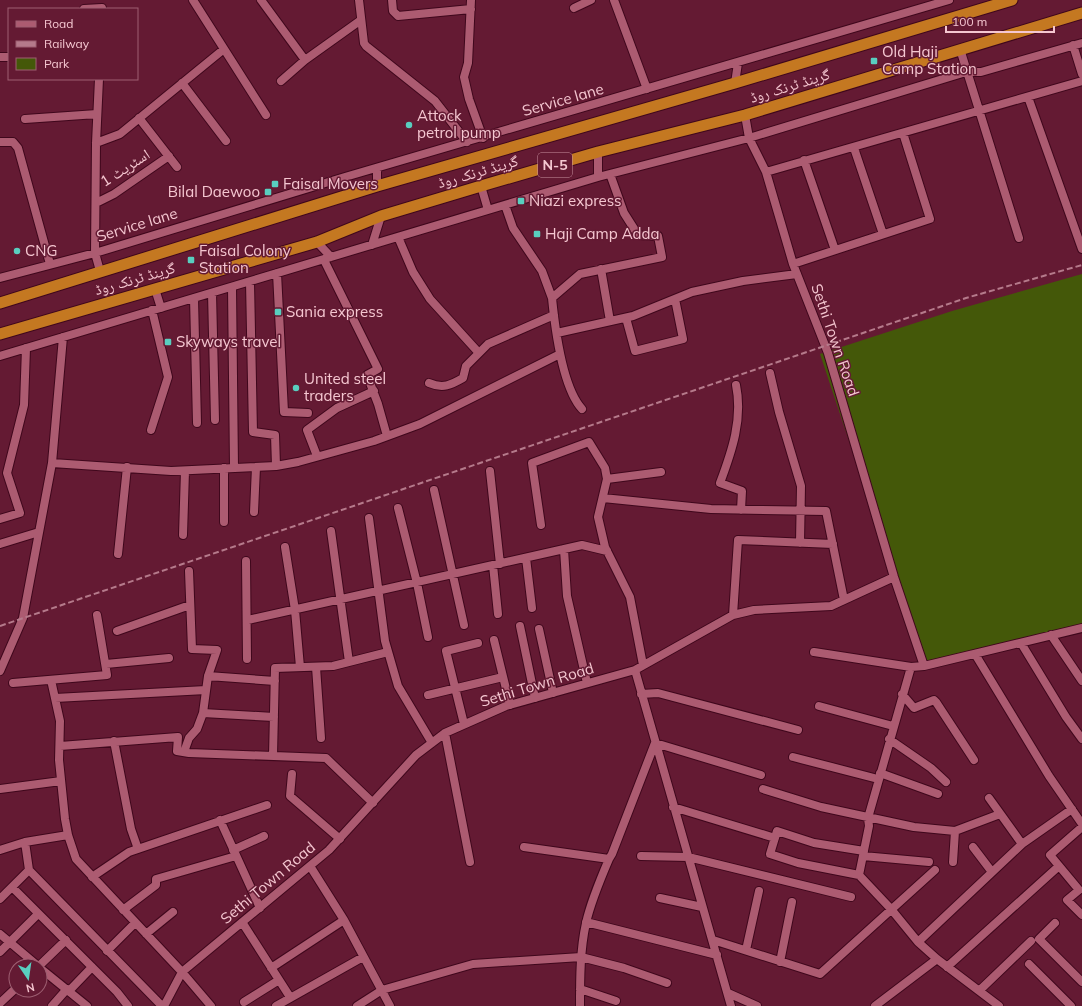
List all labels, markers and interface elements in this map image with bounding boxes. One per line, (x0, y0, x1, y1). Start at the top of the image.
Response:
legend (8, 8, 138, 80)
scale bar (946, 8, 1054, 34)
text: 100 m (952, 14, 987, 29)
text: Road (44, 16, 73, 31)
text: Railway (44, 36, 90, 51)
place label: Old Haji Camp Station (882, 42, 977, 78)
text: Park (44, 56, 70, 71)
marker: Old Haji Camp Station (869, 56, 879, 66)
street label: گرینڈ ٹرنک روڈ (748, 64, 833, 107)
street label: Service lane (520, 79, 606, 120)
place label: Attock petrol pump (417, 106, 501, 142)
marker: Attock petrol pump (404, 120, 414, 130)
street label: اسٹریٹ 1 (96, 145, 153, 191)
street label: گرینڈ ٹرنک روڈ (435, 151, 521, 192)
road number: N-5 (538, 153, 572, 177)
place label: Faisal Movers (283, 174, 378, 193)
marker: Faisal Movers (270, 179, 280, 189)
place label: Bilal Daewoo (168, 182, 260, 201)
marker: Bilal Daewoo (263, 187, 273, 197)
place label: Niazi express (529, 191, 622, 210)
marker: Niazi express (516, 196, 526, 206)
street label: Service lane (94, 203, 180, 246)
place label: Haji Camp Adda (545, 224, 660, 243)
marker: Haji Camp Adda (532, 229, 542, 239)
place label: CNG (25, 241, 57, 260)
place label: Faisal Colony Station (199, 241, 291, 277)
marker: CNG (12, 246, 22, 256)
marker: Faisal Colony Station (186, 255, 196, 265)
street label: گرینڈ ٹرنک روڈ (92, 258, 178, 299)
street label: Sethi Town Road (807, 281, 864, 399)
place label: Sania express (286, 302, 383, 321)
marker: Sania express (273, 307, 283, 317)
place label: Skyways travel (176, 332, 281, 351)
marker: Skyways travel (163, 337, 173, 347)
place label: United steel traders (304, 369, 386, 405)
marker: United steel traders (291, 383, 301, 393)
street label: Sethi Town Road (478, 658, 596, 711)
street label: Sethi Town Road (216, 837, 319, 928)
north arrow (8, 958, 48, 998)
text: N (25, 980, 36, 995)

